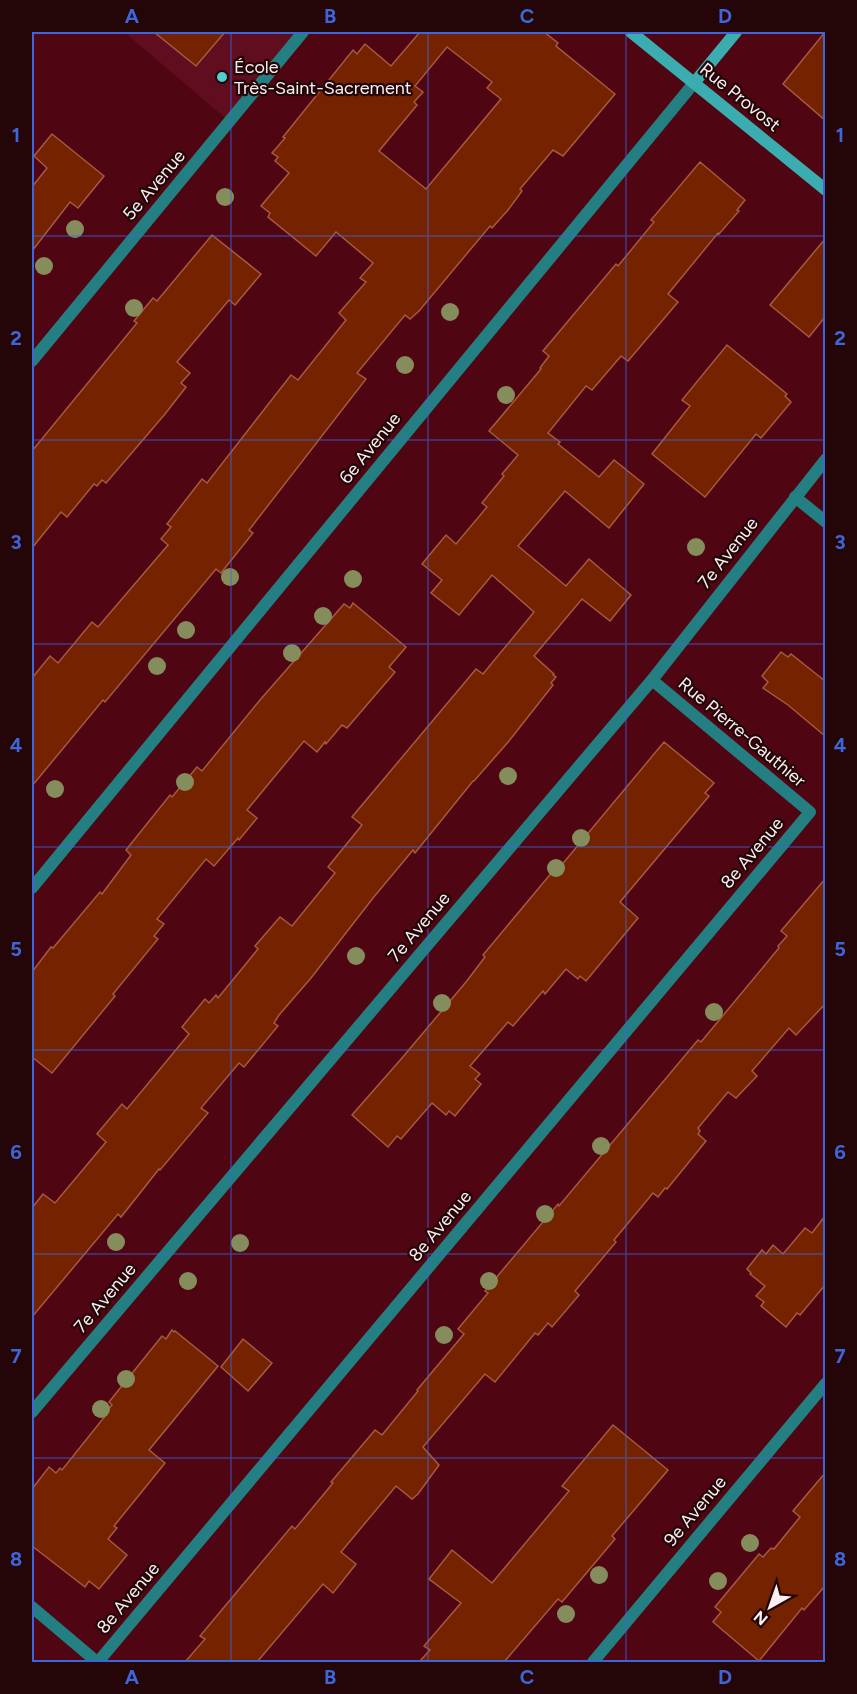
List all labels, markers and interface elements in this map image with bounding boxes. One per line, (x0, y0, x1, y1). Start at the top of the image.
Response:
text: A (125, 4, 140, 28)
text: B (324, 4, 336, 28)
text: C (520, 4, 534, 28)
text: D (718, 4, 732, 28)
place label: École Très-Saint-Sacrement (234, 56, 412, 99)
street label: Rue Provost (695, 58, 785, 136)
marker: École Très-Saint-Sacrement (215, 70, 229, 84)
text: 1 (12, 123, 20, 147)
text: 1 (836, 123, 844, 147)
street label: 5e Avenue (118, 145, 190, 225)
text: 2 (10, 326, 22, 350)
text: 2 (834, 326, 846, 350)
street label: 6e Avenue (335, 408, 406, 488)
street label: 7e Avenue (693, 513, 763, 593)
text: 3 (10, 530, 22, 554)
text: 3 (834, 530, 846, 554)
street label: Rue Pierre-Gauthier (674, 672, 810, 792)
text: 4 (10, 733, 23, 757)
text: 4 (834, 733, 847, 757)
street label: 8e Avenue (716, 813, 788, 893)
street label: 7e Avenue (383, 887, 455, 967)
text: 5 (10, 937, 22, 961)
text: 5 (834, 937, 846, 961)
text: 6 (10, 1140, 22, 1164)
text: 6 (834, 1140, 846, 1164)
street label: 8e Avenue (404, 1186, 476, 1266)
street label: 7e Avenue (69, 1258, 141, 1338)
text: 7 (10, 1344, 22, 1368)
text: 7 (834, 1344, 846, 1368)
street label: 9e Avenue (659, 1471, 731, 1551)
text: 8 (10, 1547, 22, 1571)
text: 8 (834, 1547, 846, 1571)
street label: 8e Avenue (92, 1558, 164, 1638)
north arrow (740, 1577, 800, 1637)
text: N (750, 1607, 772, 1629)
text: A (125, 1665, 140, 1689)
text: B (324, 1665, 336, 1689)
text: C (520, 1665, 534, 1689)
text: D (718, 1665, 732, 1689)

